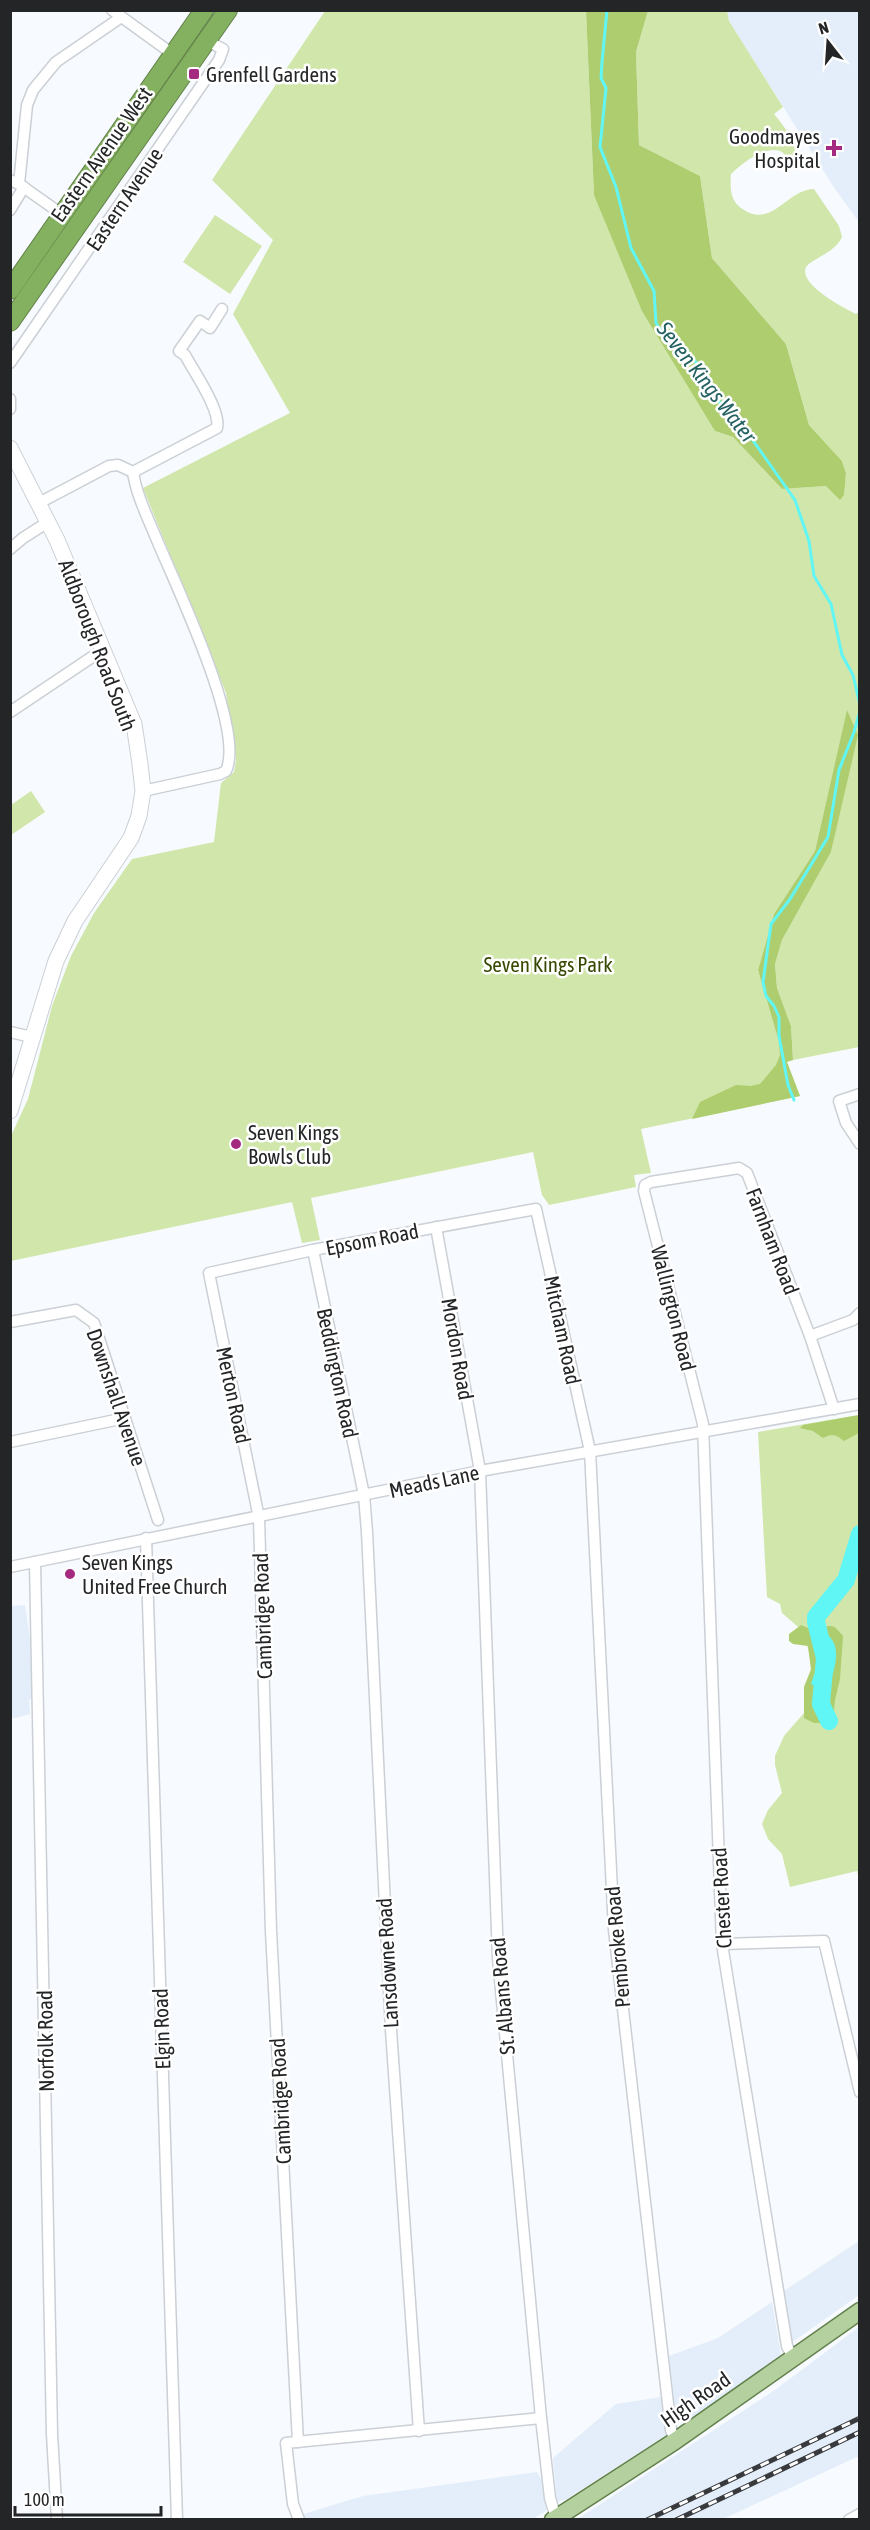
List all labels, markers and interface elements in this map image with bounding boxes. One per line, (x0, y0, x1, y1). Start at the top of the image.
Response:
north arrow (798, 12, 858, 72)
text: N (816, 18, 831, 38)
place label: Grenfell Gardens (206, 62, 337, 86)
marker: Grenfell Gardens (187, 67, 201, 81)
street label: Eastern Avenue West (45, 82, 157, 226)
place label: Goodmayes Hospital (729, 124, 820, 172)
marker: Goodmayes Hospital (825, 139, 843, 157)
street label: Eastern Avenue (80, 143, 168, 255)
water label: Seven Kings Water (651, 316, 763, 449)
street label: Aldborough Road South (54, 556, 142, 734)
park label: Seven Kings Park (484, 952, 612, 976)
place label: Seven Kings Bowls Club (248, 1120, 339, 1168)
marker: Seven Kings Bowls Club (229, 1137, 243, 1151)
street label: Farnham Road (742, 1184, 804, 1298)
street label: Epsom Road (323, 1218, 421, 1260)
street label: Wallington Road (647, 1243, 701, 1373)
street label: Mitcham Road (540, 1273, 586, 1387)
street label: Mordon Road (437, 1296, 479, 1402)
street label: Beddington Road (313, 1306, 363, 1440)
street label: Downshall Avenue (82, 1325, 152, 1469)
street label: Merton Road (212, 1344, 256, 1446)
street label: Meads Lane (387, 1460, 481, 1502)
place label: Seven Kings United Free Church (82, 1550, 228, 1598)
street label: Cambridge Road (248, 1552, 276, 1680)
marker: Seven Kings United Free Church (63, 1567, 77, 1581)
street label: Chester Road (706, 1847, 736, 1949)
street label: Pembroke Road (600, 1885, 634, 2009)
street label: Lansdowne Road (372, 1897, 402, 2029)
street label: St. Albans Road (485, 1936, 519, 2056)
street label: Elgin Road (148, 1988, 174, 2070)
street label: Norfolk Road (32, 1990, 58, 2092)
street label: Cambridge Road (265, 2037, 295, 2165)
street label: High Road (656, 2366, 734, 2432)
scale bar (15, 2479, 160, 2517)
text: 100 m (24, 2489, 65, 2510)

